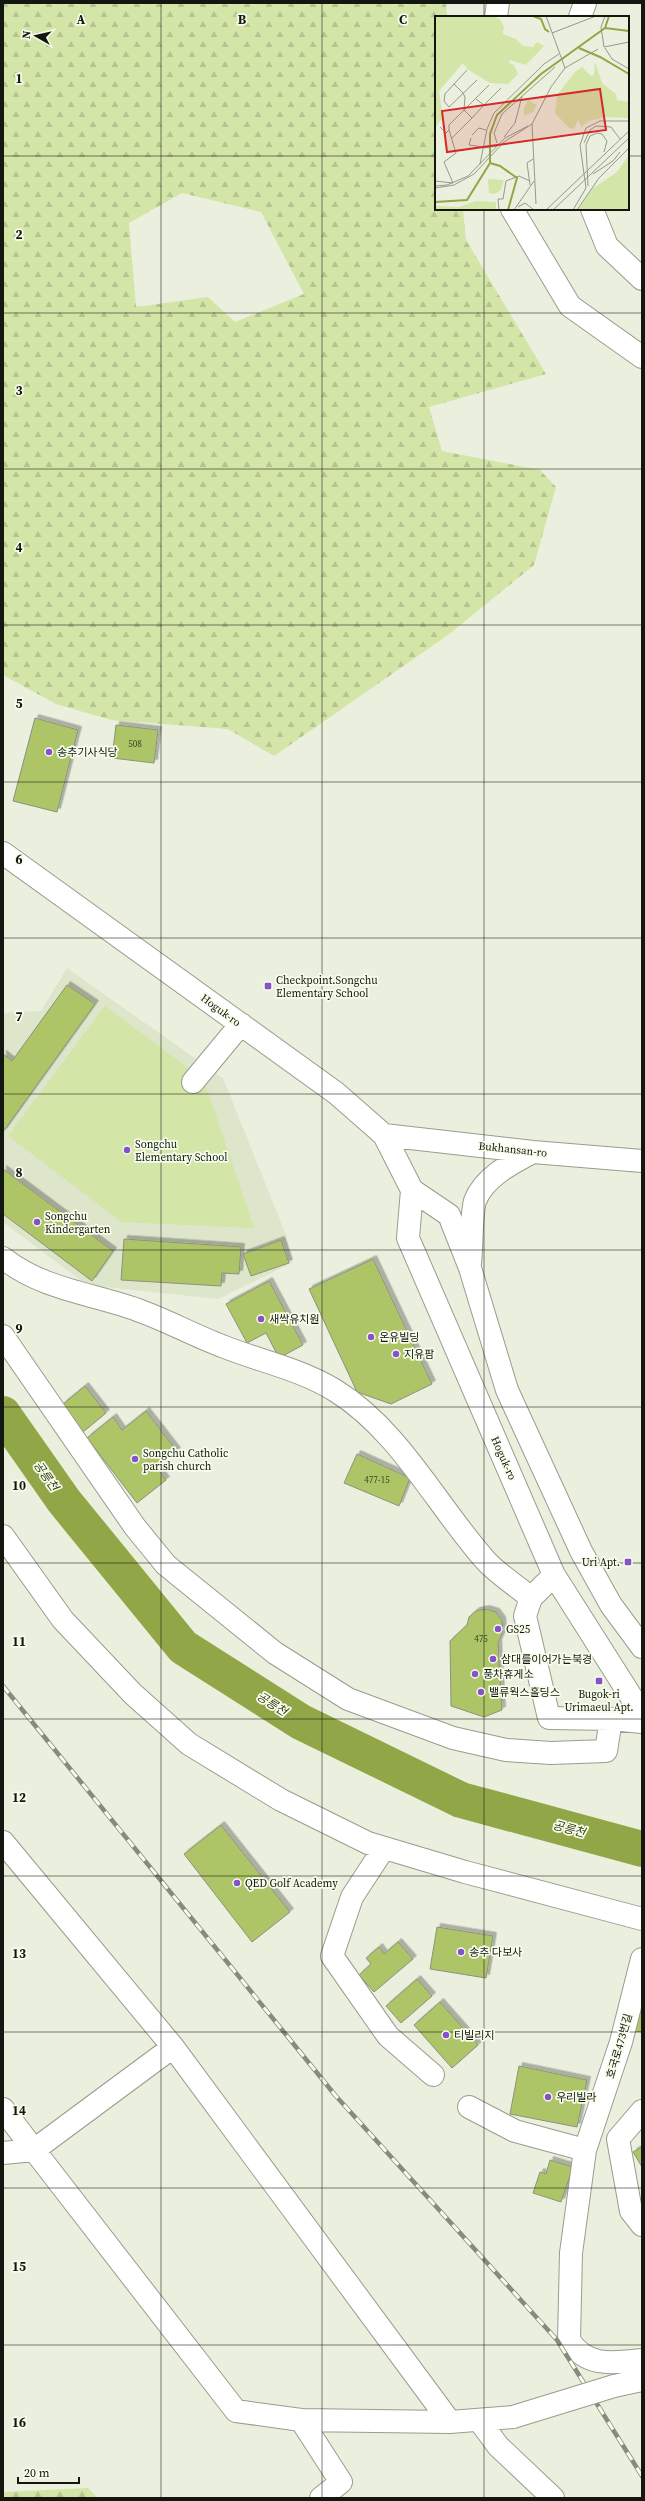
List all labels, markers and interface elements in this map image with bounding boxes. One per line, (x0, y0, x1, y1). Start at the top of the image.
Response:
text: A (77, 11, 86, 28)
text: B (238, 11, 247, 28)
text: C (399, 11, 407, 28)
north arrow (16, 16, 56, 56)
inset map (435, 16, 629, 210)
text: N (19, 30, 35, 40)
text: 1 (15, 70, 23, 87)
text: 2 (15, 226, 23, 243)
text: 3 (15, 382, 23, 399)
text: 4 (15, 539, 23, 556)
text: 5 (15, 695, 23, 712)
house number: 508 (128, 738, 142, 750)
place label: 송추기사식당 (57, 745, 118, 760)
marker: 송추기사식당 (44, 747, 54, 757)
text: 6 (15, 851, 23, 868)
place label: Checkpoint.Songchu Elementary School (276, 973, 378, 1001)
marker: Checkpoint.Songchu Elementary School (263, 981, 273, 991)
street label: Hoguk-ro (198, 991, 244, 1030)
text: 7 (15, 1008, 23, 1025)
place label: Songchu Elementary School (135, 1137, 227, 1165)
street label: Bukhansan-ro (478, 1138, 548, 1161)
marker: Songchu Elementary School (122, 1145, 132, 1155)
text: 8 (15, 1164, 23, 1181)
place label: Songchu Kindergarten (45, 1209, 111, 1237)
marker: Songchu Kindergarten (32, 1217, 42, 1227)
place label: 새싹유치원 (269, 1312, 320, 1327)
marker: 새싹유치원 (256, 1314, 266, 1324)
text: 9 (15, 1320, 23, 1337)
place label: 온유빌딩 (379, 1330, 419, 1345)
marker: 온유빌딩 (366, 1332, 376, 1342)
place label: 지유팜 (404, 1347, 434, 1362)
marker: 지유팜 (391, 1349, 401, 1359)
street label: Hoguk-ro (487, 1434, 520, 1482)
place label: Songchu Catholic parish church (143, 1446, 229, 1474)
marker: Songchu Catholic parish church (130, 1454, 140, 1464)
water label: 공릉천 (30, 1458, 63, 1496)
house number: 477-15 (364, 1474, 390, 1486)
text: 10 (12, 1477, 26, 1494)
place label: Uri Apt. (582, 1555, 620, 1570)
marker: Uri Apt. (623, 1557, 633, 1567)
place label: GS25 (506, 1622, 531, 1637)
marker: GS25 (493, 1624, 503, 1634)
text: 11 (12, 1633, 26, 1650)
house number: 475 (474, 1633, 488, 1645)
place label: 삼대를이어가는북경 (501, 1652, 592, 1667)
marker: 삼대를이어가는북경 (488, 1654, 498, 1664)
place label: 풍차휴게소 (483, 1667, 534, 1682)
marker: 풍차휴게소 (470, 1669, 480, 1679)
marker: Bugok-ri Urimaeul Apt. (594, 1676, 604, 1686)
place label: 밸류웍스홀딩스 (489, 1685, 560, 1700)
marker: 밸류웍스홀딩스 (476, 1687, 486, 1697)
place label: Bugok-ri Urimaeul Apt. (564, 1687, 634, 1715)
water label: 공릉천 (254, 1688, 292, 1721)
text: 12 (12, 1789, 26, 1806)
water label: 공릉천 (551, 1817, 589, 1842)
place label: QED Golf Academy (245, 1876, 338, 1891)
marker: QED Golf Academy (232, 1878, 242, 1888)
text: 13 (12, 1945, 26, 1962)
place label: 송추 다보사 (469, 1945, 522, 1960)
marker: 송추 다보사 (456, 1947, 466, 1957)
street label: 호국로473번길 (603, 2012, 636, 2080)
place label: 티빌리지 (454, 2028, 494, 2043)
marker: 티빌리지 (441, 2030, 451, 2040)
place label: 우리빌라 (556, 2090, 596, 2105)
marker: 우리빌라 (543, 2092, 553, 2102)
text: 14 (12, 2102, 26, 2119)
text: 15 (12, 2258, 26, 2275)
text: 16 (12, 2414, 26, 2431)
scale bar (18, 2459, 79, 2485)
text: 20 m (24, 2465, 50, 2481)

